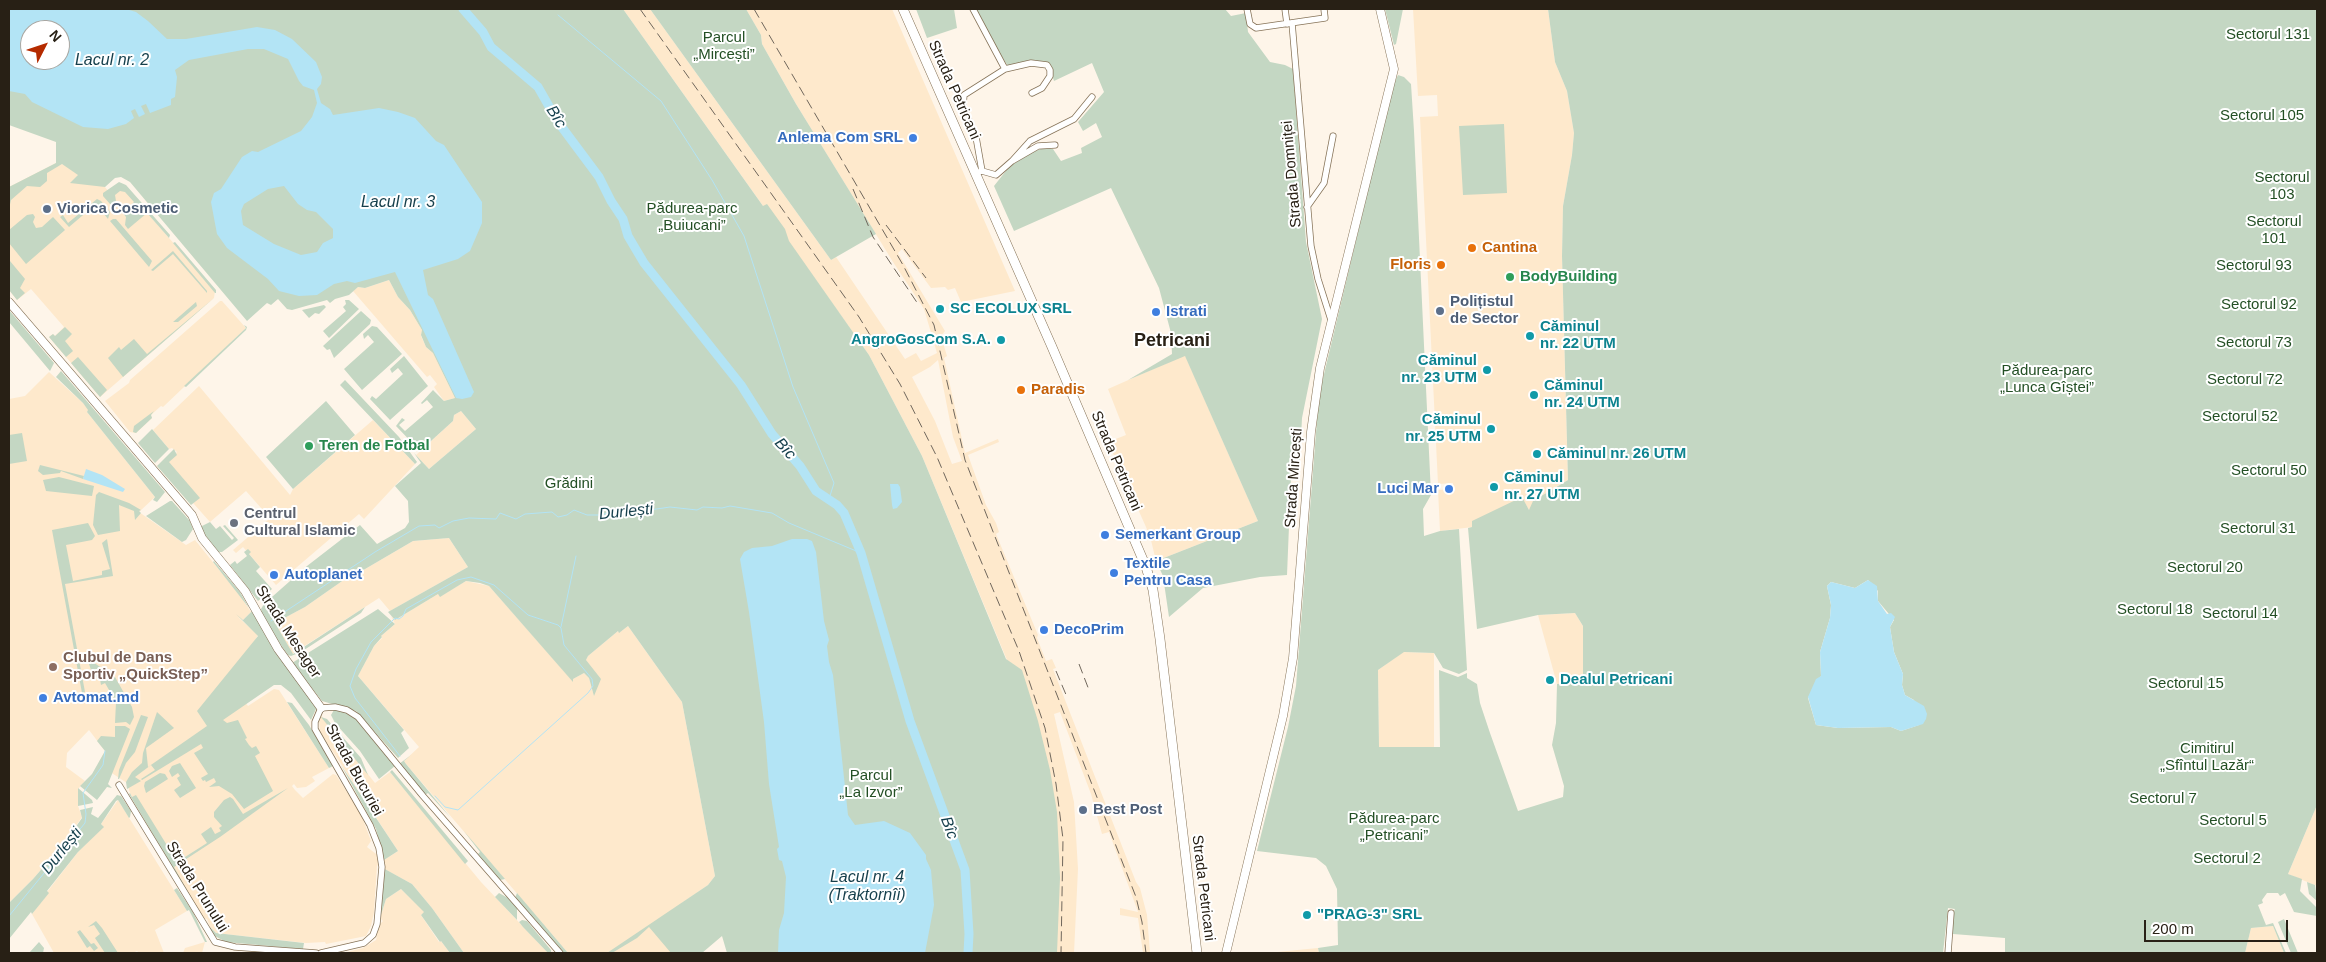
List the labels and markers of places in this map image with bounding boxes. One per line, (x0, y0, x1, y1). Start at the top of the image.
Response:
place label: Anlema Com SRL (777, 129, 903, 147)
marker: Anlema Com SRL (907, 132, 919, 144)
place label: Viorica Cosmetic (57, 200, 178, 218)
marker: Viorica Cosmetic (41, 203, 53, 215)
place label: Cantina (1482, 239, 1537, 257)
marker: Cantina (1466, 242, 1478, 254)
place label: Floris (1390, 256, 1431, 274)
marker: Floris (1435, 259, 1447, 271)
place label: BodyBuilding (1520, 268, 1617, 286)
marker: BodyBuilding (1504, 271, 1516, 283)
place label: Polițistul de Sector (1450, 293, 1518, 328)
place label: SC ECOLUX SRL (950, 300, 1072, 318)
marker: SC ECOLUX SRL (934, 303, 946, 315)
place label: Istrati (1166, 303, 1207, 321)
marker: Polițistul de Sector (1434, 305, 1446, 317)
marker: Istrati (1150, 306, 1162, 318)
place label: Căminul nr. 22 UTM (1540, 318, 1616, 353)
marker: Căminul nr. 22 UTM (1524, 330, 1536, 342)
place label: AngroGosCom S.A. (851, 331, 991, 349)
marker: AngroGosCom S.A. (995, 334, 1007, 346)
place label: Căminul nr. 23 UTM (1401, 352, 1477, 387)
marker: Căminul nr. 23 UTM (1481, 364, 1493, 376)
place label: Căminul nr. 24 UTM (1544, 377, 1620, 412)
place label: Paradis (1031, 381, 1085, 399)
marker: Paradis (1015, 384, 1027, 396)
marker: Căminul nr. 24 UTM (1528, 389, 1540, 401)
place label: Căminul nr. 25 UTM (1405, 411, 1481, 446)
marker: Căminul nr. 25 UTM (1485, 423, 1497, 435)
place label: Teren de Fotbal (319, 437, 430, 455)
marker: Teren de Fotbal (303, 440, 315, 452)
place label: Căminul nr. 26 UTM (1547, 445, 1686, 463)
marker: Căminul nr. 26 UTM (1531, 448, 1543, 460)
place label: Căminul nr. 27 UTM (1504, 469, 1580, 504)
place label: Luci Mar (1377, 480, 1439, 498)
marker: Căminul nr. 27 UTM (1488, 481, 1500, 493)
marker: Luci Mar (1443, 483, 1455, 495)
place label: Centrul Cultural Islamic (244, 505, 356, 540)
marker: Centrul Cultural Islamic (228, 517, 240, 529)
place label: Semerkant Group (1115, 526, 1241, 544)
marker: Semerkant Group (1099, 529, 1111, 541)
place label: Textile Pentru Casa (1124, 555, 1212, 590)
place label: Autoplanet (284, 566, 362, 584)
marker: Textile Pentru Casa (1108, 567, 1120, 579)
marker: Autoplanet (268, 569, 280, 581)
place label: DecoPrim (1054, 621, 1124, 639)
marker: DecoPrim (1038, 624, 1050, 636)
place label: Clubul de Dans Sportiv „QuickStep” (63, 649, 208, 684)
marker: Clubul de Dans Sportiv „QuickStep” (47, 661, 59, 673)
place label: Dealul Petricani (1560, 671, 1673, 689)
marker: Dealul Petricani (1544, 674, 1556, 686)
place label: Avtomat.md (53, 689, 139, 707)
marker: Avtomat.md (37, 692, 49, 704)
place label: Best Post (1093, 801, 1162, 819)
marker: Best Post (1077, 804, 1089, 816)
place label: "PRAG-3" SRL (1317, 906, 1422, 924)
marker: "PRAG-3" SRL (1301, 909, 1313, 921)

